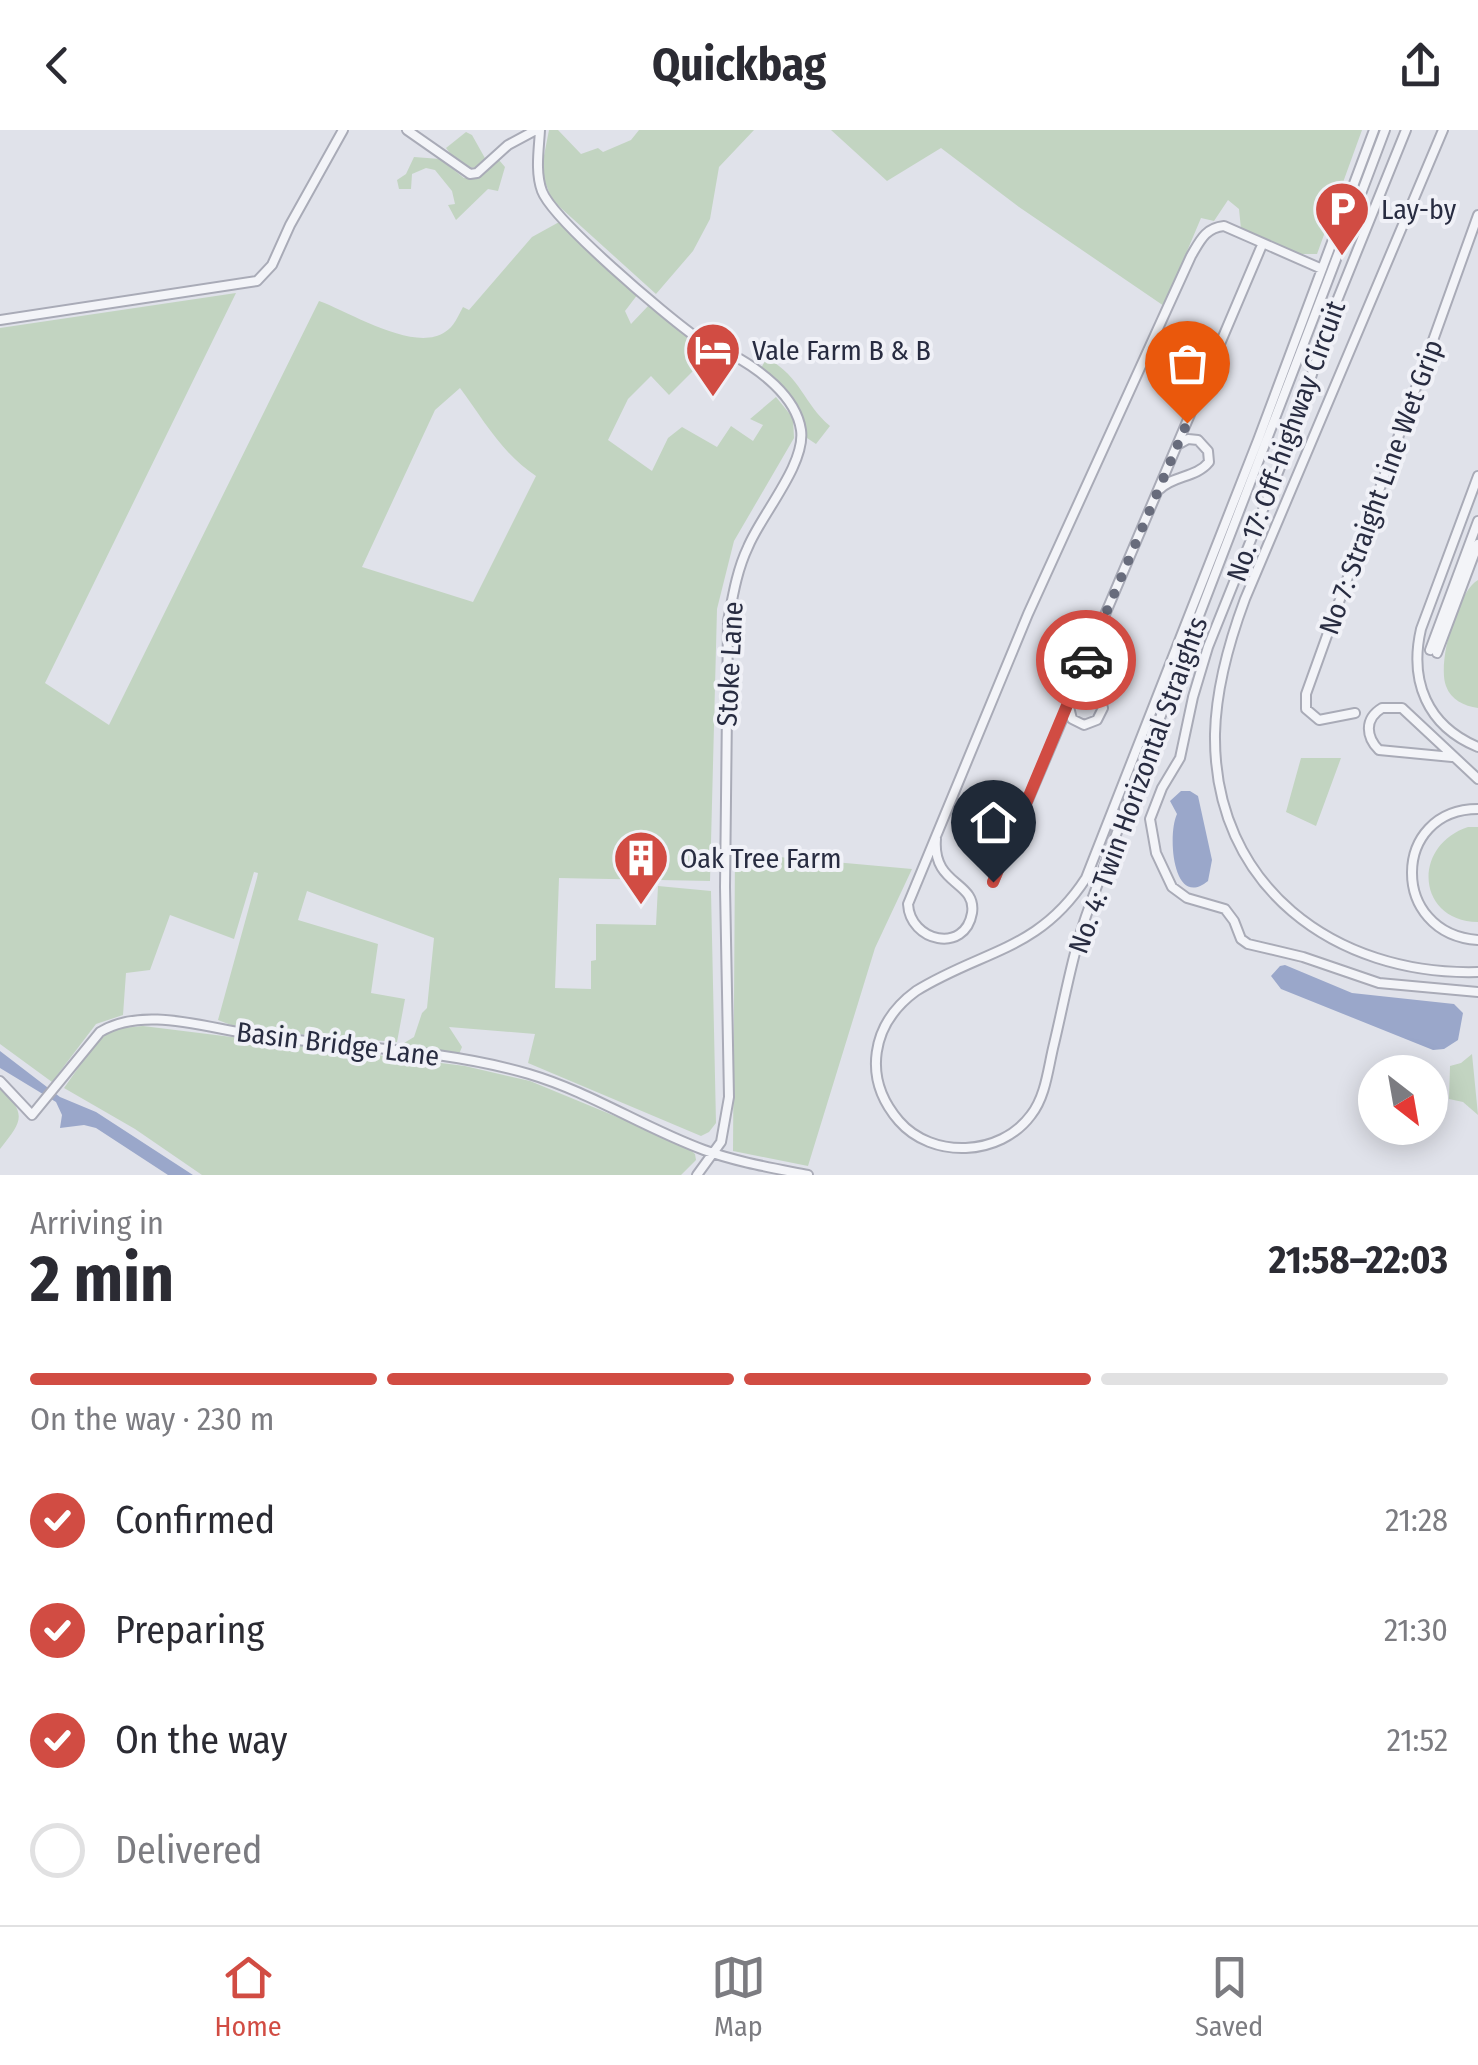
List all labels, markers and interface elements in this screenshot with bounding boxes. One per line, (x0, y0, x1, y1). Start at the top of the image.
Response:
icon: back (30, 38, 85, 93)
text: Quickbag (652, 38, 826, 92)
icon: share (1393, 38, 1448, 93)
parking icon: Lay-by (1312, 179, 1372, 258)
place label: Lay-by (1381, 193, 1457, 226)
street label: No. 17: Off-highway Circuit (1220, 295, 1352, 586)
hotel icon: Vale Farm B & B (683, 320, 743, 399)
pin (1145, 321, 1230, 424)
place label: Vale Farm B & B (752, 334, 931, 367)
street label: No 7: Straight Line Wet Grip (1312, 335, 1450, 639)
icon: bag (1160, 336, 1215, 391)
street label: Stoke Lane (710, 601, 750, 727)
courier (1036, 610, 1136, 710)
street label: No. 4: Twin Horizontal Straights (1062, 612, 1214, 958)
icon: car (1059, 633, 1114, 688)
pin (951, 780, 1036, 883)
icon: home (966, 795, 1021, 850)
building icon: Oak Tree Farm (611, 828, 671, 907)
place label: Oak Tree Farm (680, 842, 842, 875)
street label: Basin Bridge Lane (235, 1015, 441, 1073)
north arrow (1358, 1055, 1448, 1145)
map controls (1358, 1055, 1448, 1145)
text: Arriving in (30, 1204, 164, 1242)
text: 21:58–22:03 (1269, 1237, 1448, 1283)
text: 2 min (30, 1240, 174, 1318)
text: On the way · 230 m (30, 1400, 274, 1438)
icon: check (30, 1493, 85, 1548)
text: Confirmed (115, 1497, 275, 1543)
text: 21:28 (1385, 1501, 1448, 1539)
icon: check (30, 1603, 85, 1658)
text: Preparing (115, 1607, 264, 1653)
text: 21:30 (1384, 1611, 1448, 1649)
icon: check (30, 1713, 85, 1768)
text: On the way (115, 1717, 287, 1763)
text: 21:52 (1387, 1721, 1448, 1759)
text: Delivered (115, 1827, 262, 1873)
tab: Home (215, 1950, 282, 2043)
tab: Map (711, 1950, 766, 2043)
tab: Saved (1195, 1950, 1263, 2043)

